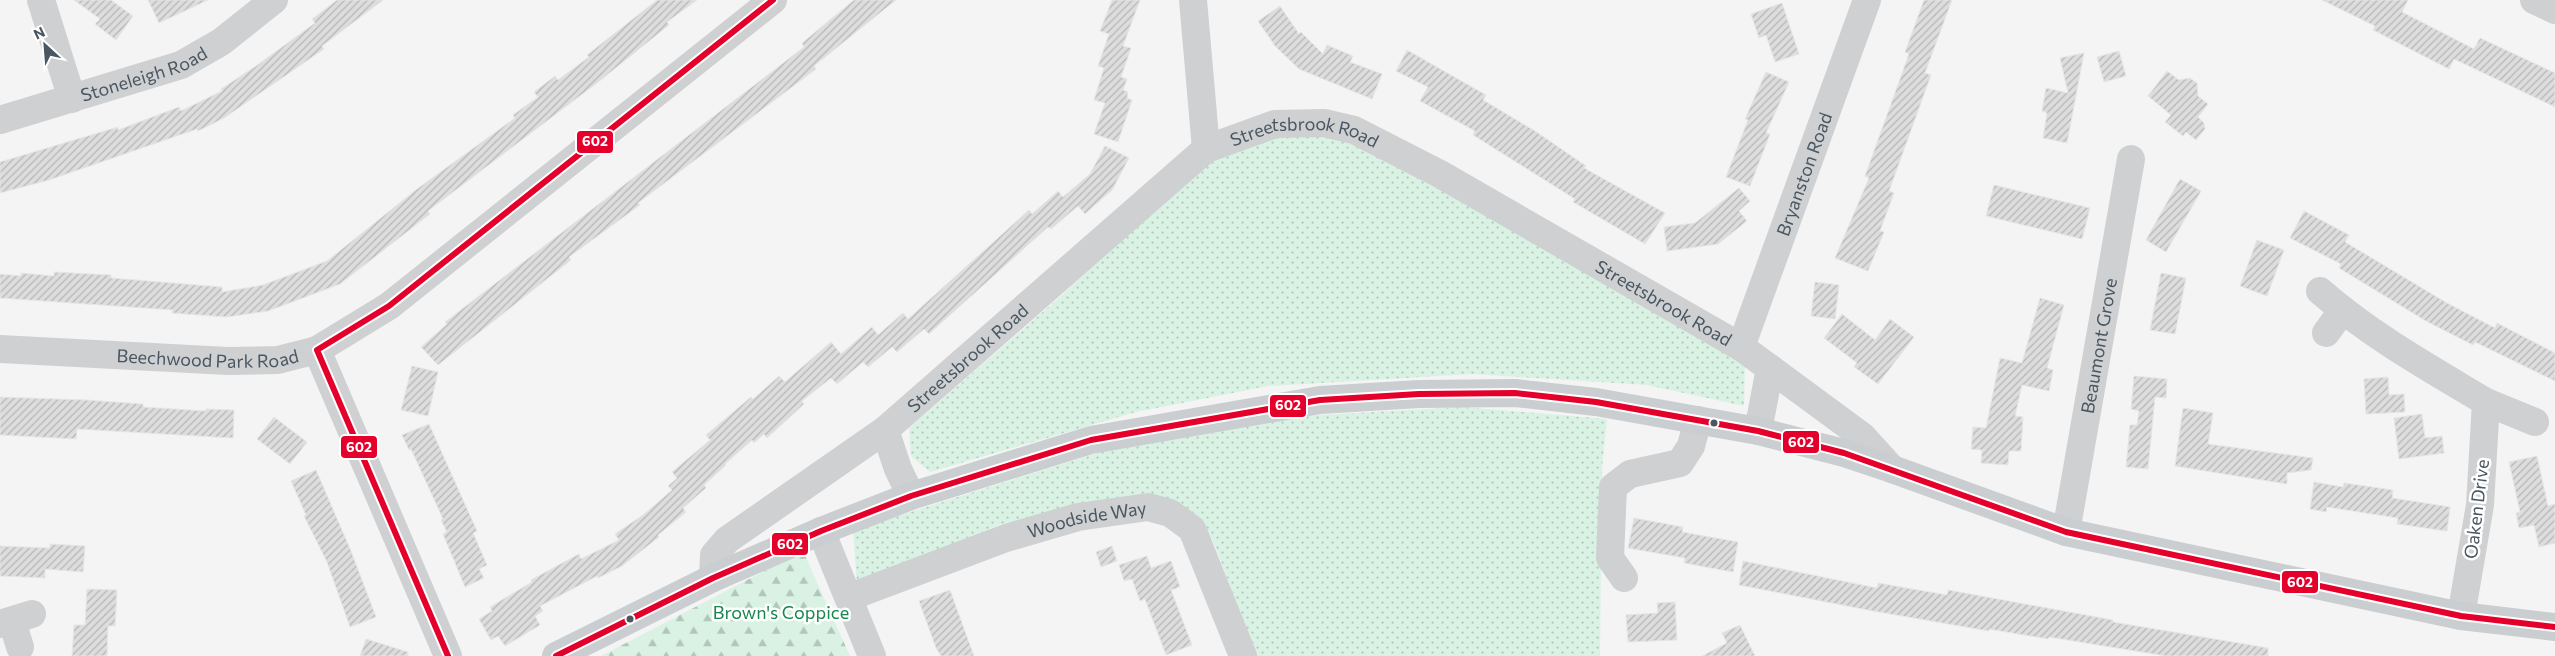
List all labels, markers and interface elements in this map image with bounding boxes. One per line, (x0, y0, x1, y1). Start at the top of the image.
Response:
north arrow (20, 20, 70, 70)
text: N (31, 23, 48, 43)
street label: Stoneleigh Road (78, 41, 211, 106)
street label: Bryanston Road (1771, 109, 1836, 239)
street label: Streetsbrook Road (1227, 112, 1383, 152)
line badge: 602 (576, 130, 614, 154)
text: 602 (582, 132, 608, 149)
street label: Streetsbrook Road (1592, 255, 1736, 350)
street label: Beaumont Grove (2076, 276, 2121, 415)
street label: Streetsbrook Road (902, 299, 1032, 417)
street label: Beechwood Park Road (116, 344, 301, 372)
line badge: 602 (1269, 394, 1307, 418)
text: 602 (1275, 396, 1301, 413)
unlabelled marker (1709, 418, 1719, 428)
line badge: 602 (1782, 430, 1820, 454)
text: 602 (1788, 433, 1814, 450)
line badge: 602 (340, 435, 378, 459)
text: 602 (346, 438, 372, 455)
street label: Oaken Drive (2459, 458, 2493, 560)
street label: Woodside Way (1025, 496, 1148, 542)
line badge: 602 (771, 532, 809, 556)
text: 602 (777, 535, 803, 552)
line badge: 602 (2281, 570, 2319, 594)
text: 602 (2287, 573, 2313, 590)
park label: Brown's Coppice (713, 601, 849, 623)
unlabelled marker (625, 614, 635, 624)

